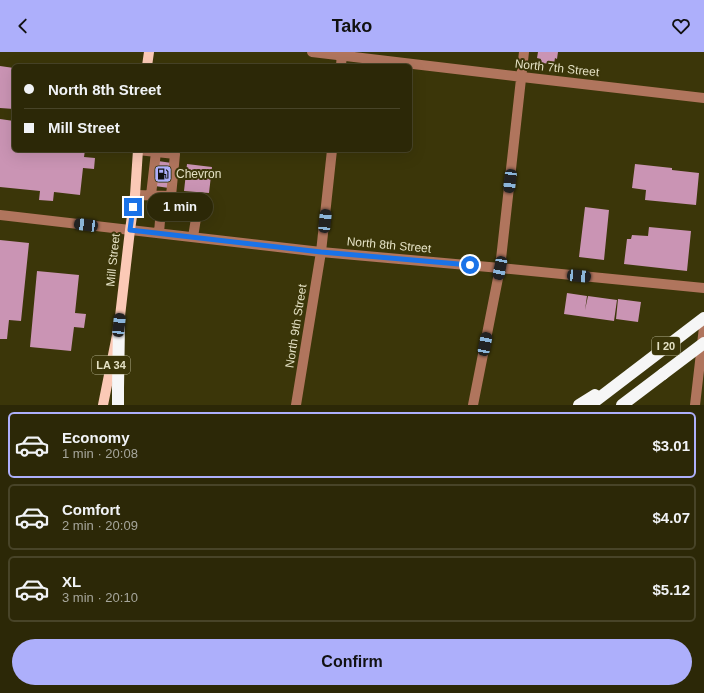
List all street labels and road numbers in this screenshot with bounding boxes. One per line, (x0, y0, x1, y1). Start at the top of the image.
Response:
street label: North 7th Street (514, 57, 601, 79)
street label: Mill Street (103, 232, 123, 287)
street label: North 8th Street (346, 234, 432, 256)
street label: North 9th Street (282, 282, 310, 369)
road number: I 20 (652, 337, 680, 355)
road number: LA 34 (92, 356, 130, 374)

